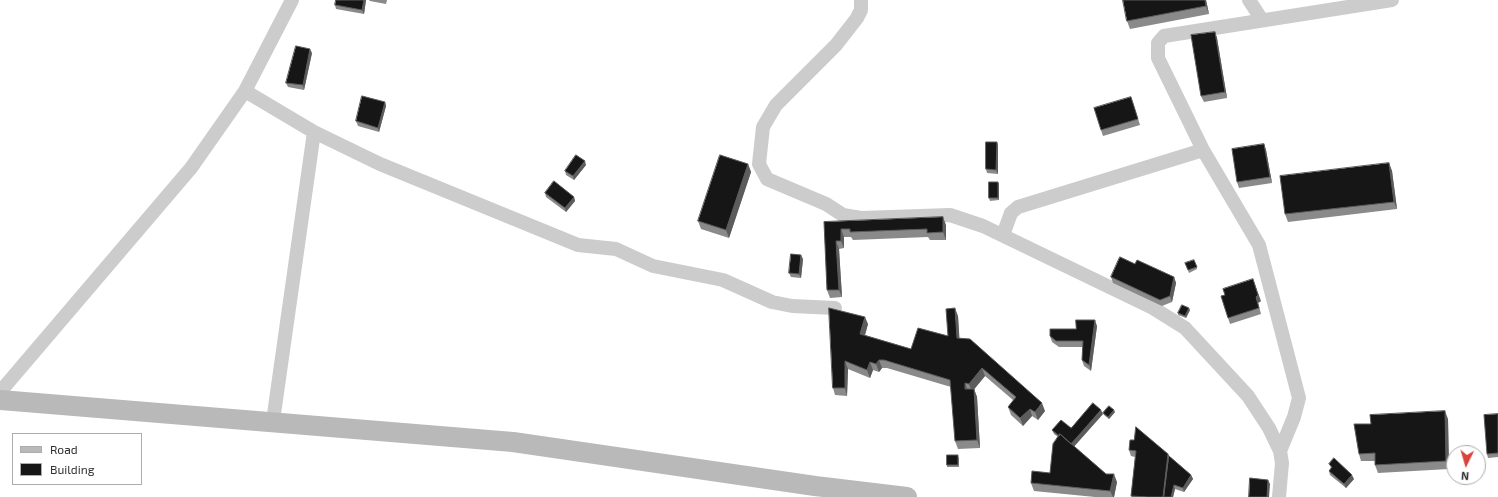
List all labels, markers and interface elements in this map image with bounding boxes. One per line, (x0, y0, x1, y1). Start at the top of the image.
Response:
legend (12, 433, 142, 485)
text: Road (50, 442, 78, 456)
north arrow (1446, 445, 1486, 485)
text: Building (50, 462, 94, 476)
text: N (1460, 470, 1470, 483)

